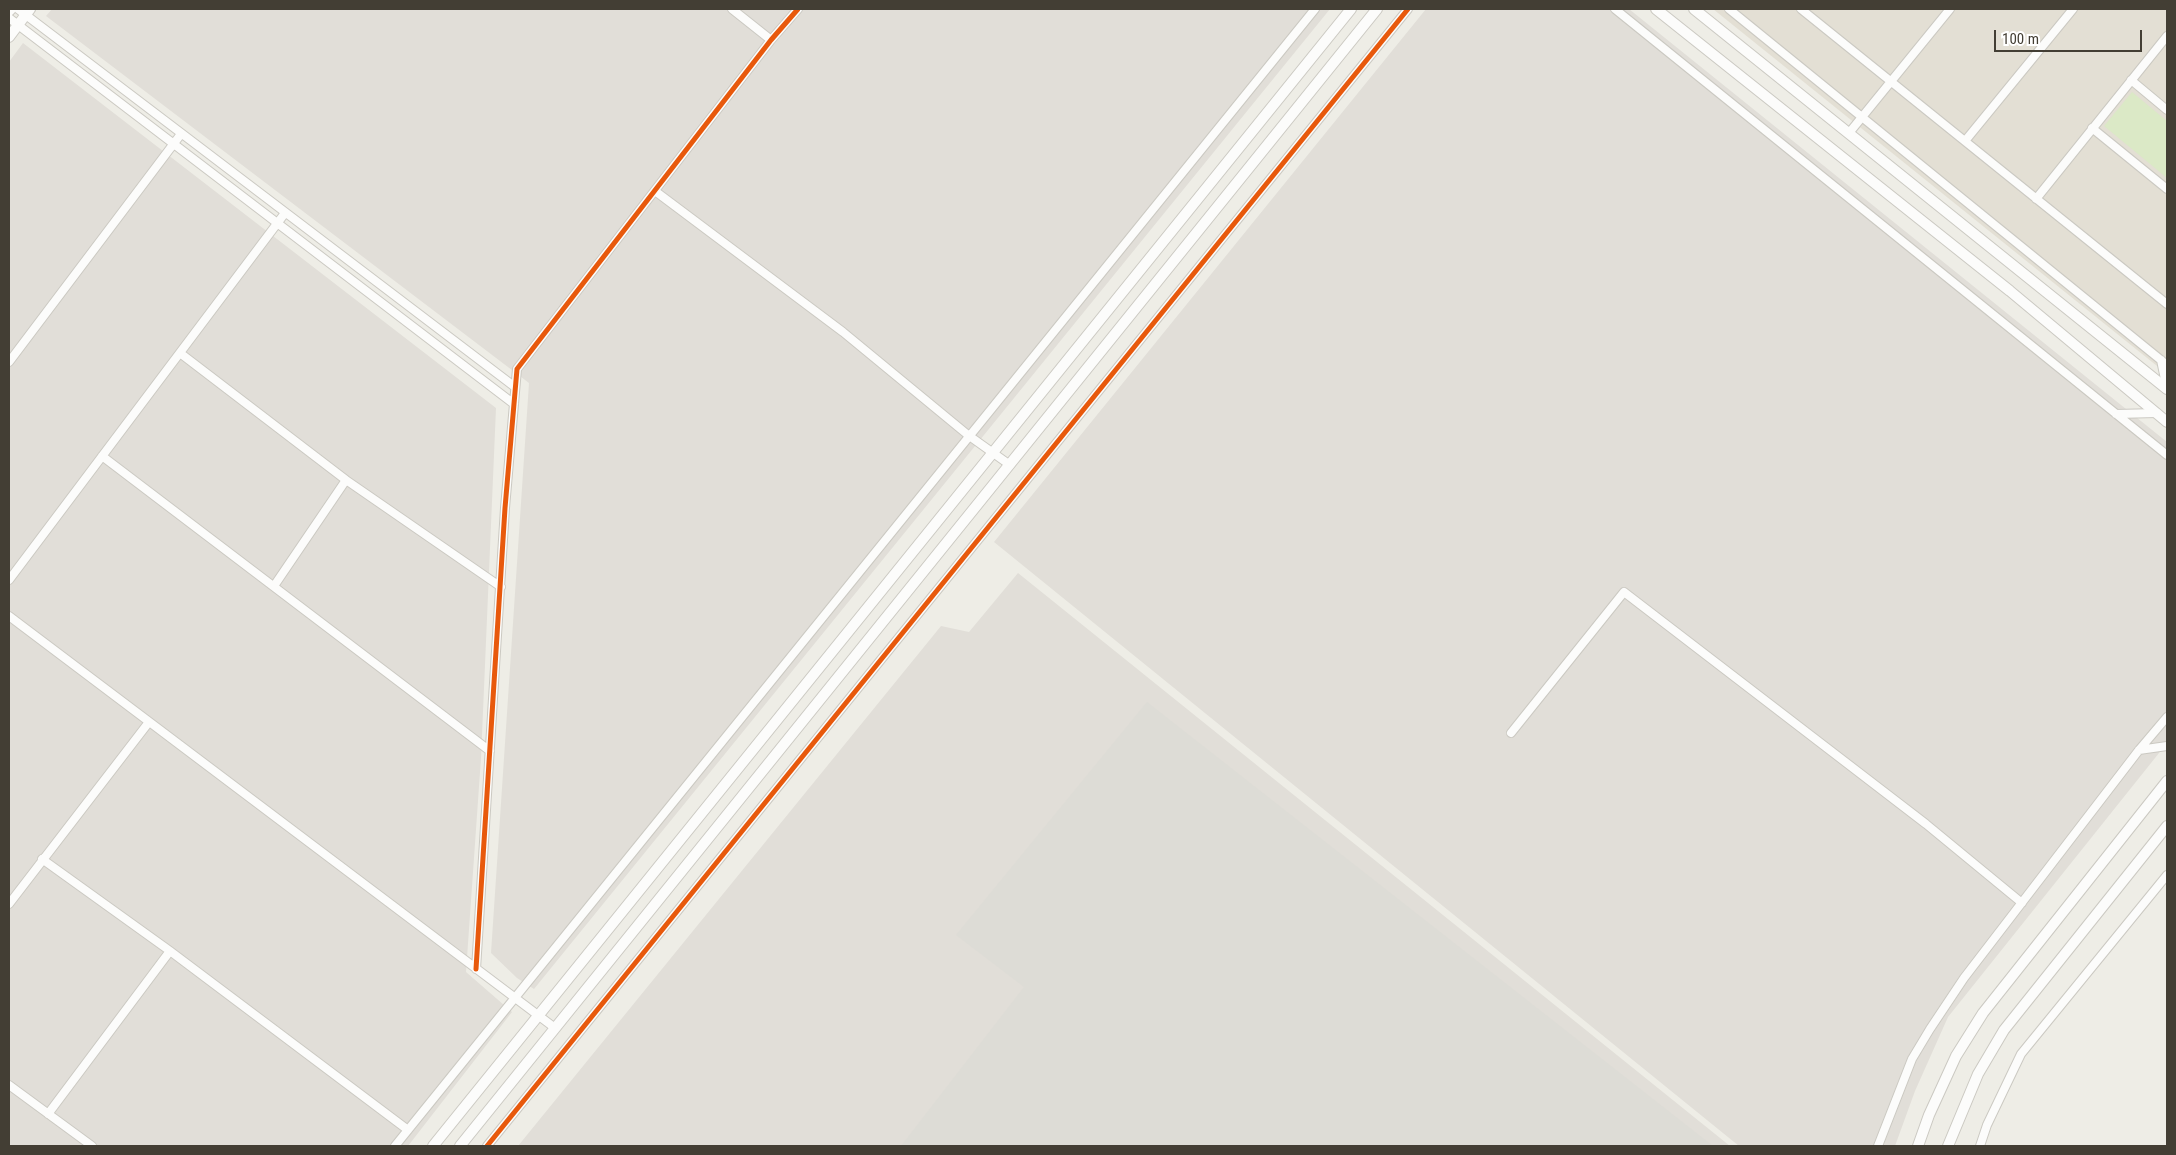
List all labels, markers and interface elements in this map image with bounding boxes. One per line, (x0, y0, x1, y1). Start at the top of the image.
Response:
scale bar (1996, 20, 2144, 52)
text: 100 m (2002, 30, 2039, 48)

